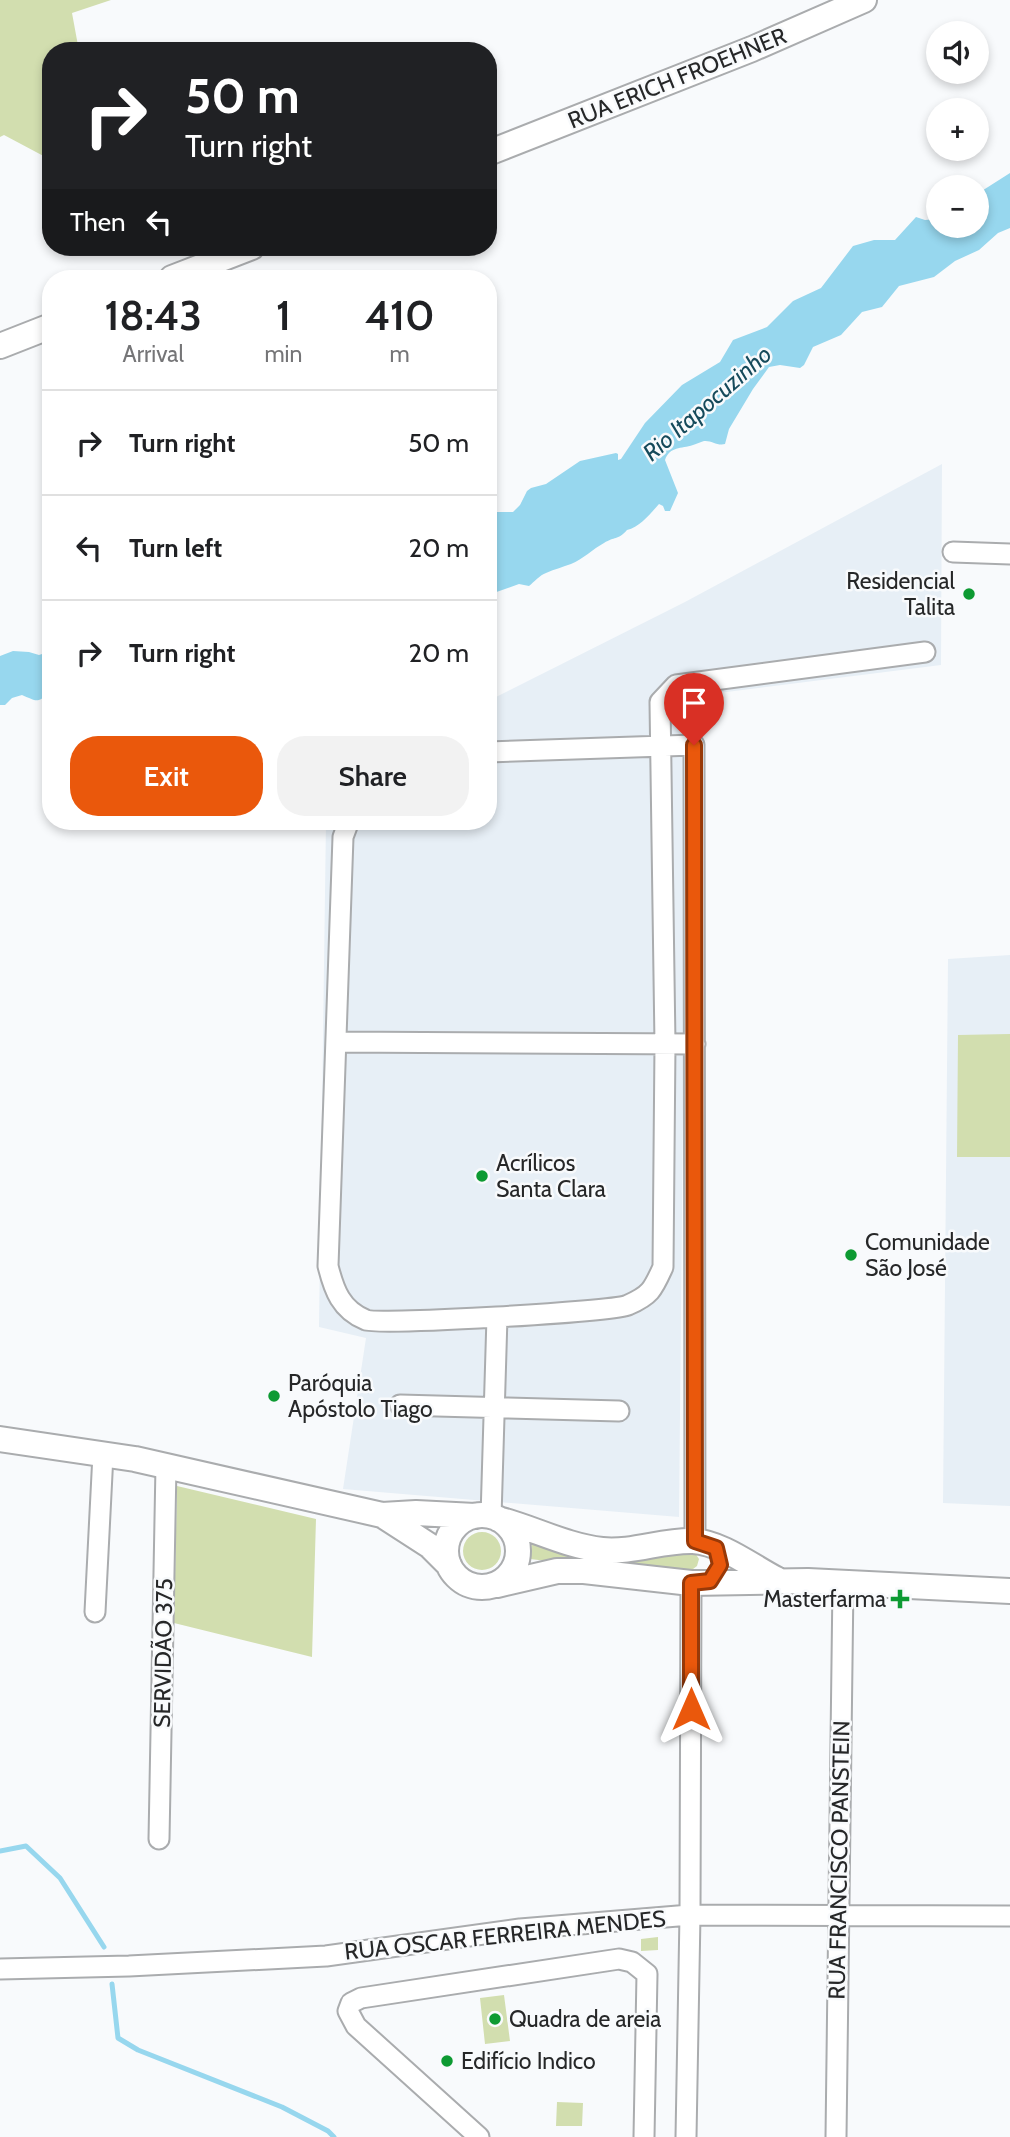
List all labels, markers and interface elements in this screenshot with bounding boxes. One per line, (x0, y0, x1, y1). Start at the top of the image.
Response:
street label: RUA ERICH FROEHNER (564, 21, 790, 135)
map controls (926, 21, 989, 238)
button: sound (926, 21, 989, 84)
text: 50 m (185, 66, 300, 125)
icon: right (70, 70, 161, 161)
button: + (926, 98, 989, 161)
text: Turn right (185, 126, 312, 165)
button: − (926, 175, 989, 238)
icon: left (140, 203, 178, 241)
text: Then (70, 206, 126, 238)
text: 18:43 (105, 289, 202, 341)
text: 1 (276, 289, 291, 341)
text: 410 (365, 289, 434, 341)
water label: Rio Itapocuzinho (637, 339, 777, 467)
text: Arrival (123, 340, 184, 368)
text: min (264, 340, 302, 368)
text: m (390, 340, 410, 368)
icon: right (70, 424, 108, 462)
text: Turn right (129, 427, 235, 459)
text: 50 m (408, 427, 469, 459)
icon: left (70, 529, 108, 567)
text: Turn left (129, 532, 222, 564)
text: 20 m (409, 532, 469, 564)
place label: Residencial Talita (846, 567, 956, 621)
marker: Residencial Talita (961, 586, 977, 602)
icon: right (70, 634, 108, 672)
text: Turn right (129, 637, 235, 669)
text: 20 m (409, 637, 469, 669)
pin (664, 673, 724, 745)
icon: arrive (675, 684, 713, 722)
button: Exit (70, 736, 263, 816)
button: Share (277, 736, 469, 816)
place label: Acrílicos Santa Clara (496, 1149, 606, 1203)
marker: Acrílicos Santa Clara (474, 1168, 490, 1184)
place label: Comunidade São José (865, 1228, 990, 1282)
marker: Comunidade São José (843, 1247, 859, 1263)
place label: Paróquia Apóstolo Tiago (288, 1369, 433, 1423)
marker: Paróquia Apóstolo Tiago (266, 1388, 282, 1404)
street label: SERVIDÃO 375 (148, 1578, 178, 1728)
place label: Masterfarma (763, 1585, 886, 1613)
marker: Masterfarma (892, 1591, 908, 1607)
position arrow (654, 1672, 728, 1746)
street label: RUA FRANCISCO PANSTEIN (823, 1720, 855, 2000)
street label: RUA OSCAR FERREIRA MENDES (343, 1904, 667, 1966)
place label: Quadra de areia (509, 2005, 661, 2033)
marker: Quadra de areia (487, 2011, 503, 2027)
place label: Edifício Indico (461, 2047, 596, 2075)
marker: Edifício Indico (439, 2053, 455, 2069)

